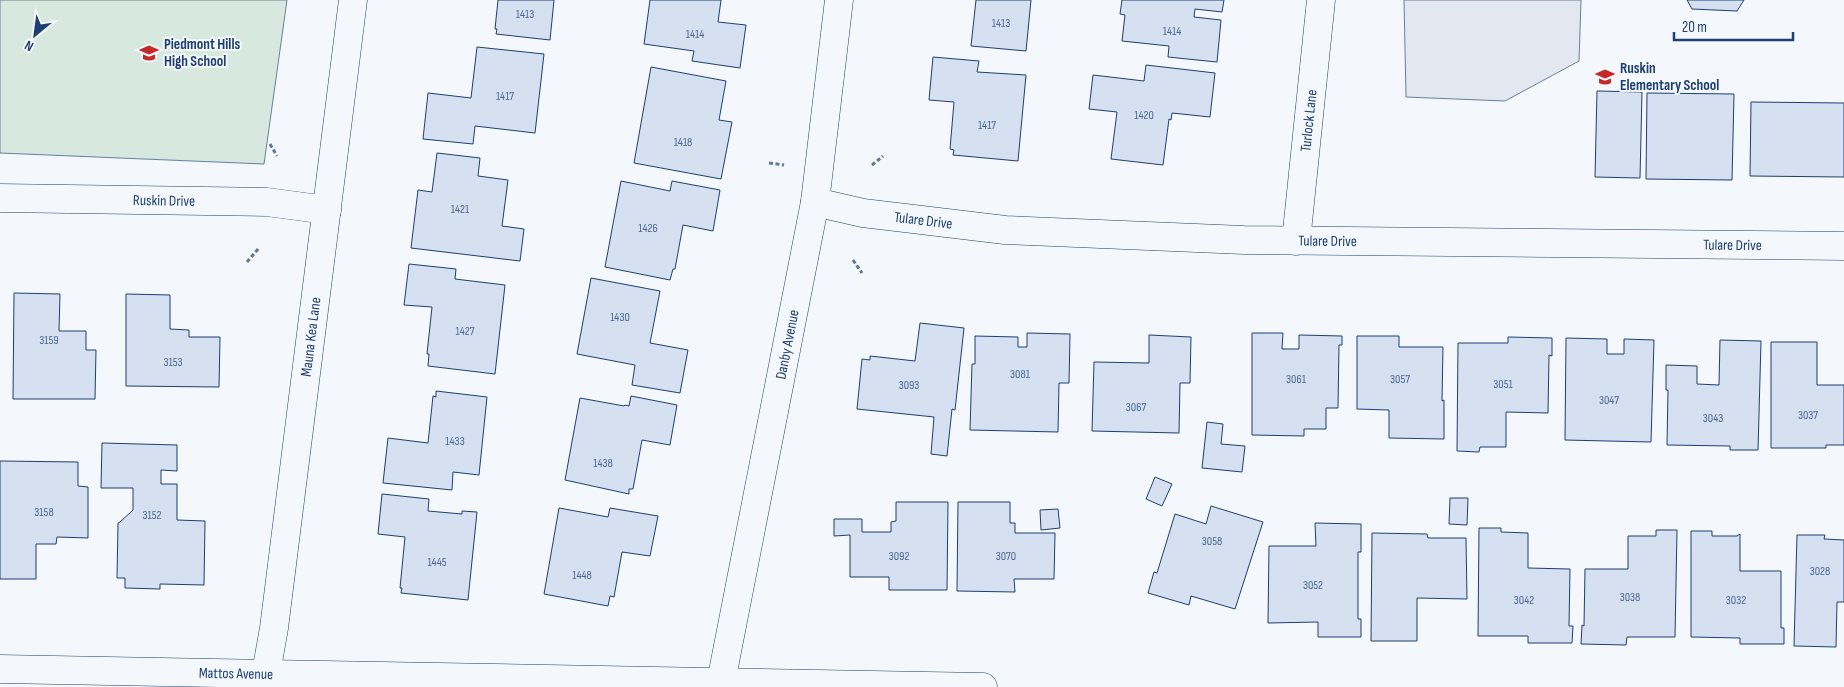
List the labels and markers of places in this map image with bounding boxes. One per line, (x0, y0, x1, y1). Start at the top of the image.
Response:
place label: Piedmont Hills High School (164, 35, 240, 71)
school or university icon: Piedmont Hills High School (138, 42, 160, 64)
place label: Ruskin Elementary School (1620, 59, 1719, 95)
school or university icon: Ruskin Elementary School (1594, 66, 1616, 88)

